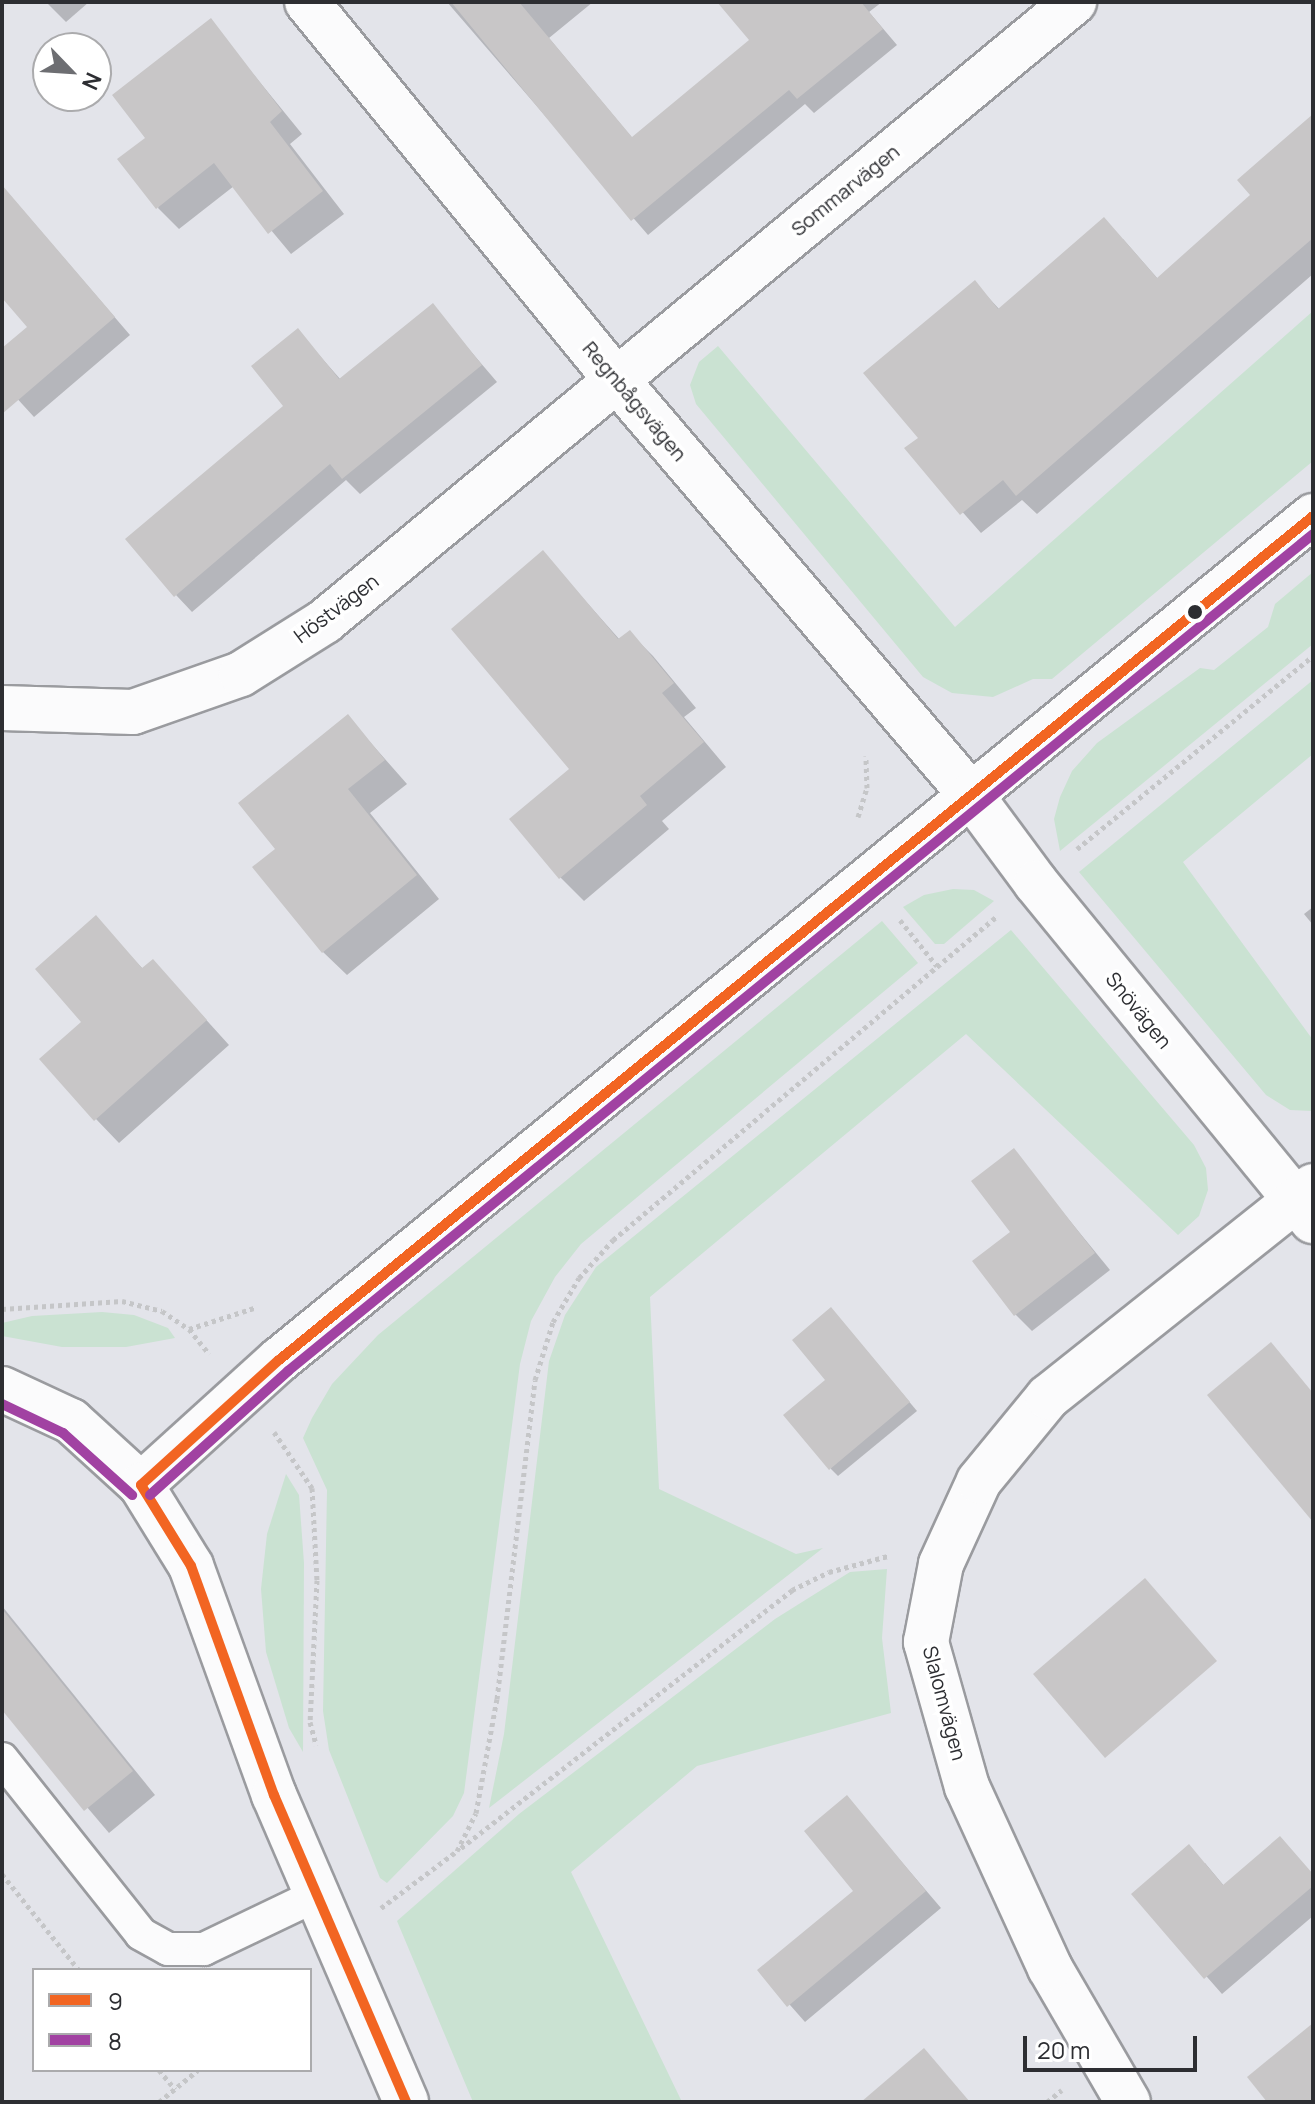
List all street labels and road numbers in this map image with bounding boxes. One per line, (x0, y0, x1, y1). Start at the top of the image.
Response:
street label: Sommarvägen (786, 139, 904, 241)
street label: Regnbågsvägen (578, 336, 692, 466)
street label: Höstvägen (289, 568, 383, 648)
street label: Snövägen (1101, 967, 1177, 1053)
street label: Slalomvägen (918, 1643, 972, 1763)

